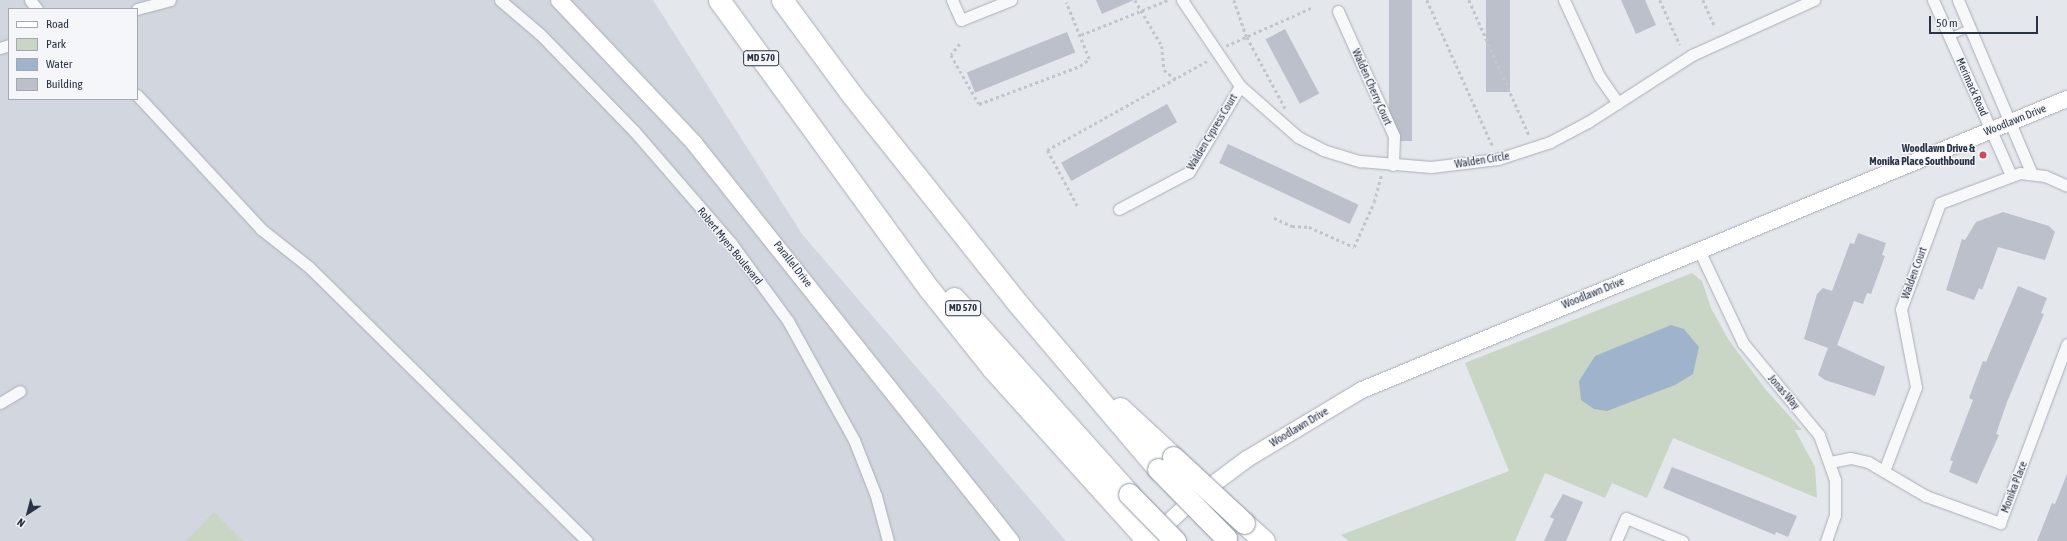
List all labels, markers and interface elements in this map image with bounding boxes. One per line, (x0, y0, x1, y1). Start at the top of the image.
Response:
legend (8, 8, 138, 100)
scale bar (1931, 8, 2040, 34)
text: 50 m (1936, 16, 1958, 30)
text: Road (46, 17, 69, 31)
text: Park (46, 37, 66, 51)
street label: Walden Cherry Court (1349, 47, 1395, 127)
road number: MD 570 (743, 50, 779, 66)
street label: Merimack Road (1953, 56, 1991, 118)
text: Water (46, 57, 72, 71)
text: Building (46, 77, 83, 91)
street label: Walden Cypress Court (1184, 92, 1240, 172)
street label: Woodlawn Drive (1982, 102, 2048, 138)
place label: Woodlawn Drive & Monika Place Southbound (1869, 142, 1975, 168)
street label: Walden Circle (1454, 149, 1510, 171)
marker: Woodlawn Drive & Monika Place Southbound (1978, 150, 1988, 160)
street label: Robert Myers Boulevard (695, 205, 765, 287)
street label: Parallel Drive (771, 238, 815, 290)
street label: Walden Court (1899, 245, 1929, 301)
street label: Woodlawn Drive (1560, 275, 1626, 311)
road number: MD 570 (945, 300, 981, 316)
street label: Jonas Way (1765, 372, 1803, 412)
street label: Woodlawn Drive (1267, 404, 1331, 450)
street label: Monika Place (1998, 459, 2030, 515)
north arrow (8, 493, 48, 533)
text: N (15, 516, 27, 529)

